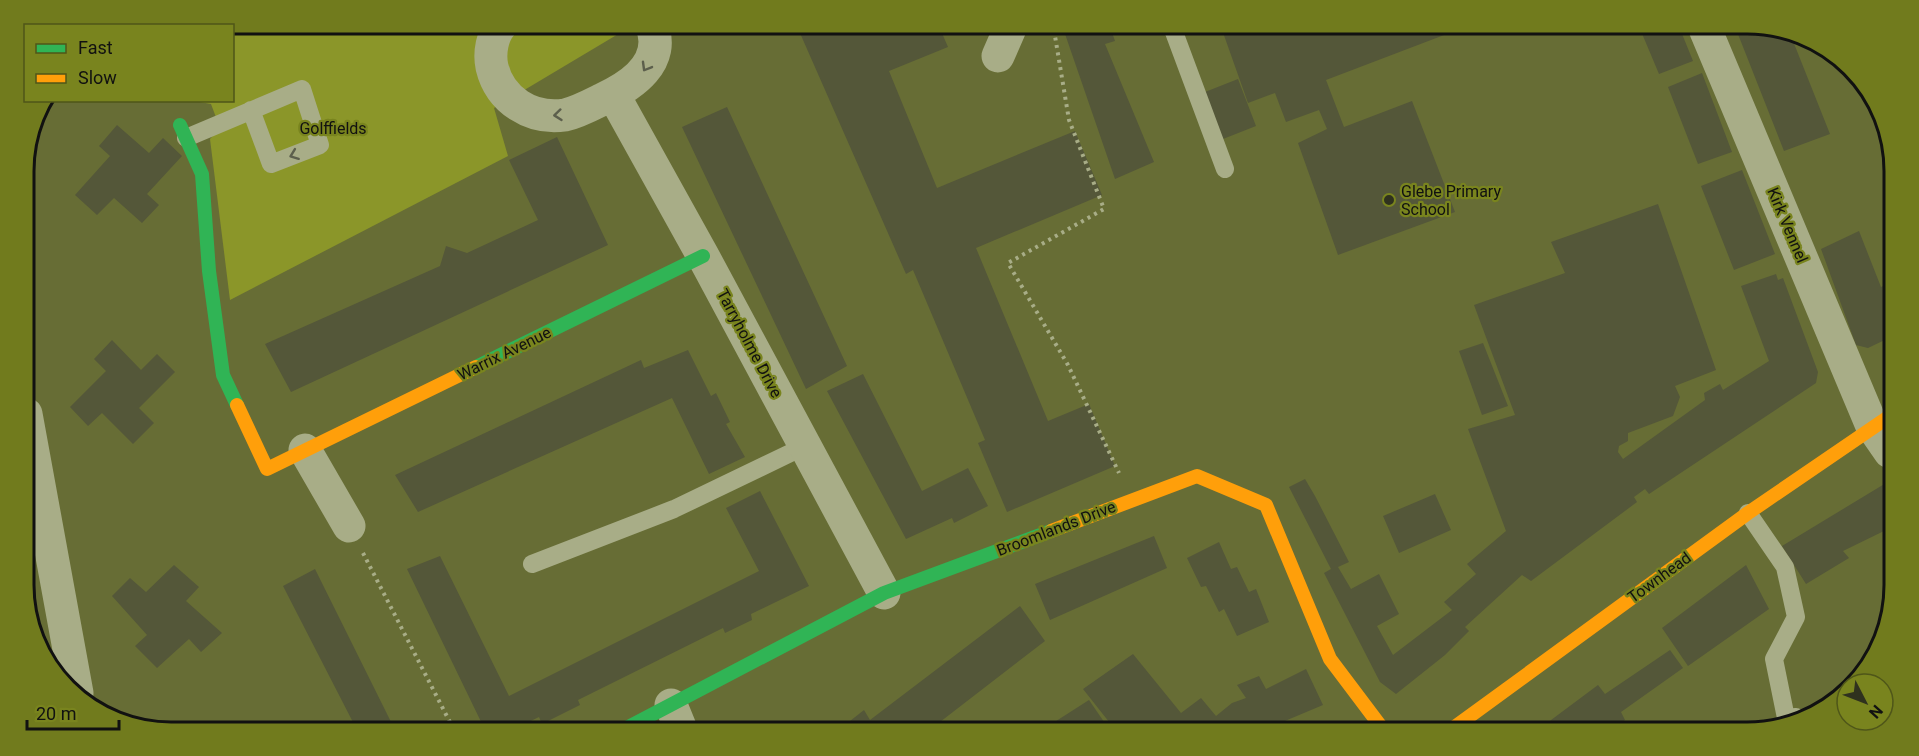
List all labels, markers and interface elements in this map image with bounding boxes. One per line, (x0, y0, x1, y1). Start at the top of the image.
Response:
legend (24, 24, 234, 102)
text: Fast (78, 37, 113, 58)
one-way arrow (642, 60, 653, 71)
text: Slow (78, 67, 117, 88)
one-way arrow (554, 108, 563, 120)
park label: Golffields (299, 119, 367, 138)
one-way arrow (289, 148, 300, 161)
place label: Glebe Primary School (1401, 182, 1501, 219)
street label: Kirk Vennel (1763, 185, 1812, 266)
marker: Glebe Primary School (1382, 193, 1396, 207)
street label: Tarryholme Drive (713, 286, 786, 401)
street label: Warrix Avenue (454, 323, 554, 384)
street label: Broomlands Drive (994, 497, 1118, 560)
street label: Townhead (1624, 548, 1695, 607)
north arrow (1835, 672, 1895, 732)
scale bar (27, 693, 118, 731)
text: N (1865, 701, 1887, 722)
text: 20 m (36, 703, 76, 724)

